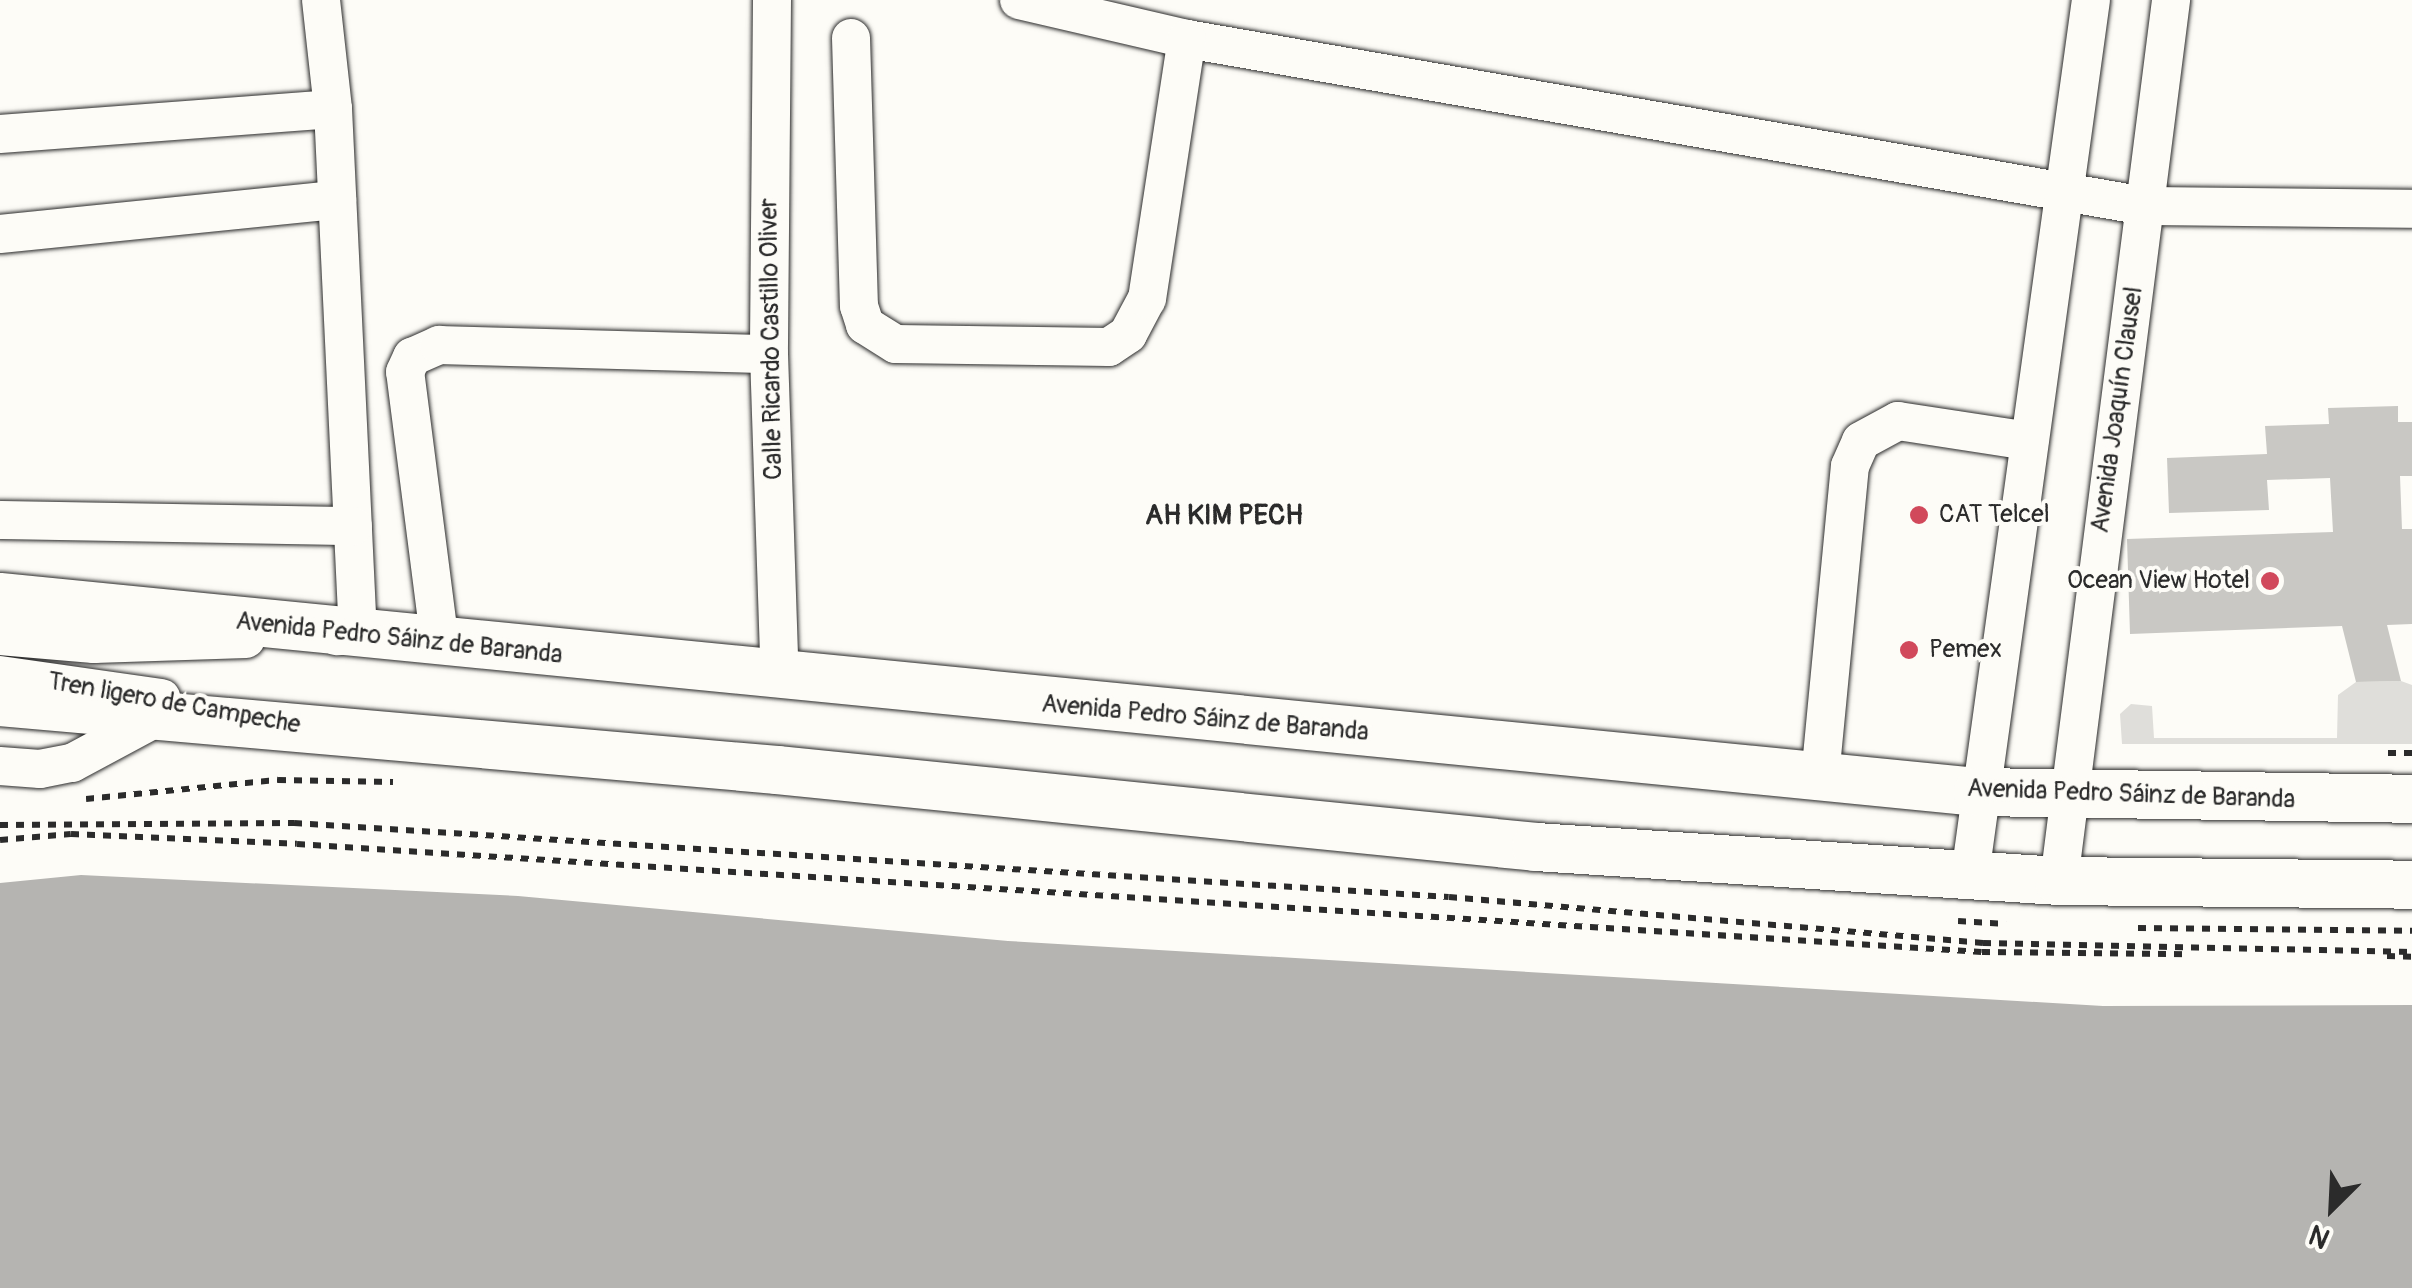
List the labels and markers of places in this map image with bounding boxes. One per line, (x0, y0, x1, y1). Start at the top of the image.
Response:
place label: CAT Telcel (1939, 500, 2050, 530)
marker: CAT Telcel (1908, 504, 1930, 526)
place label: Ocean View Hotel (2067, 566, 2250, 596)
marker: Ocean View Hotel (2259, 570, 2281, 592)
place label: Pemex (1929, 635, 2002, 665)
marker: Pemex (1898, 639, 1920, 661)

